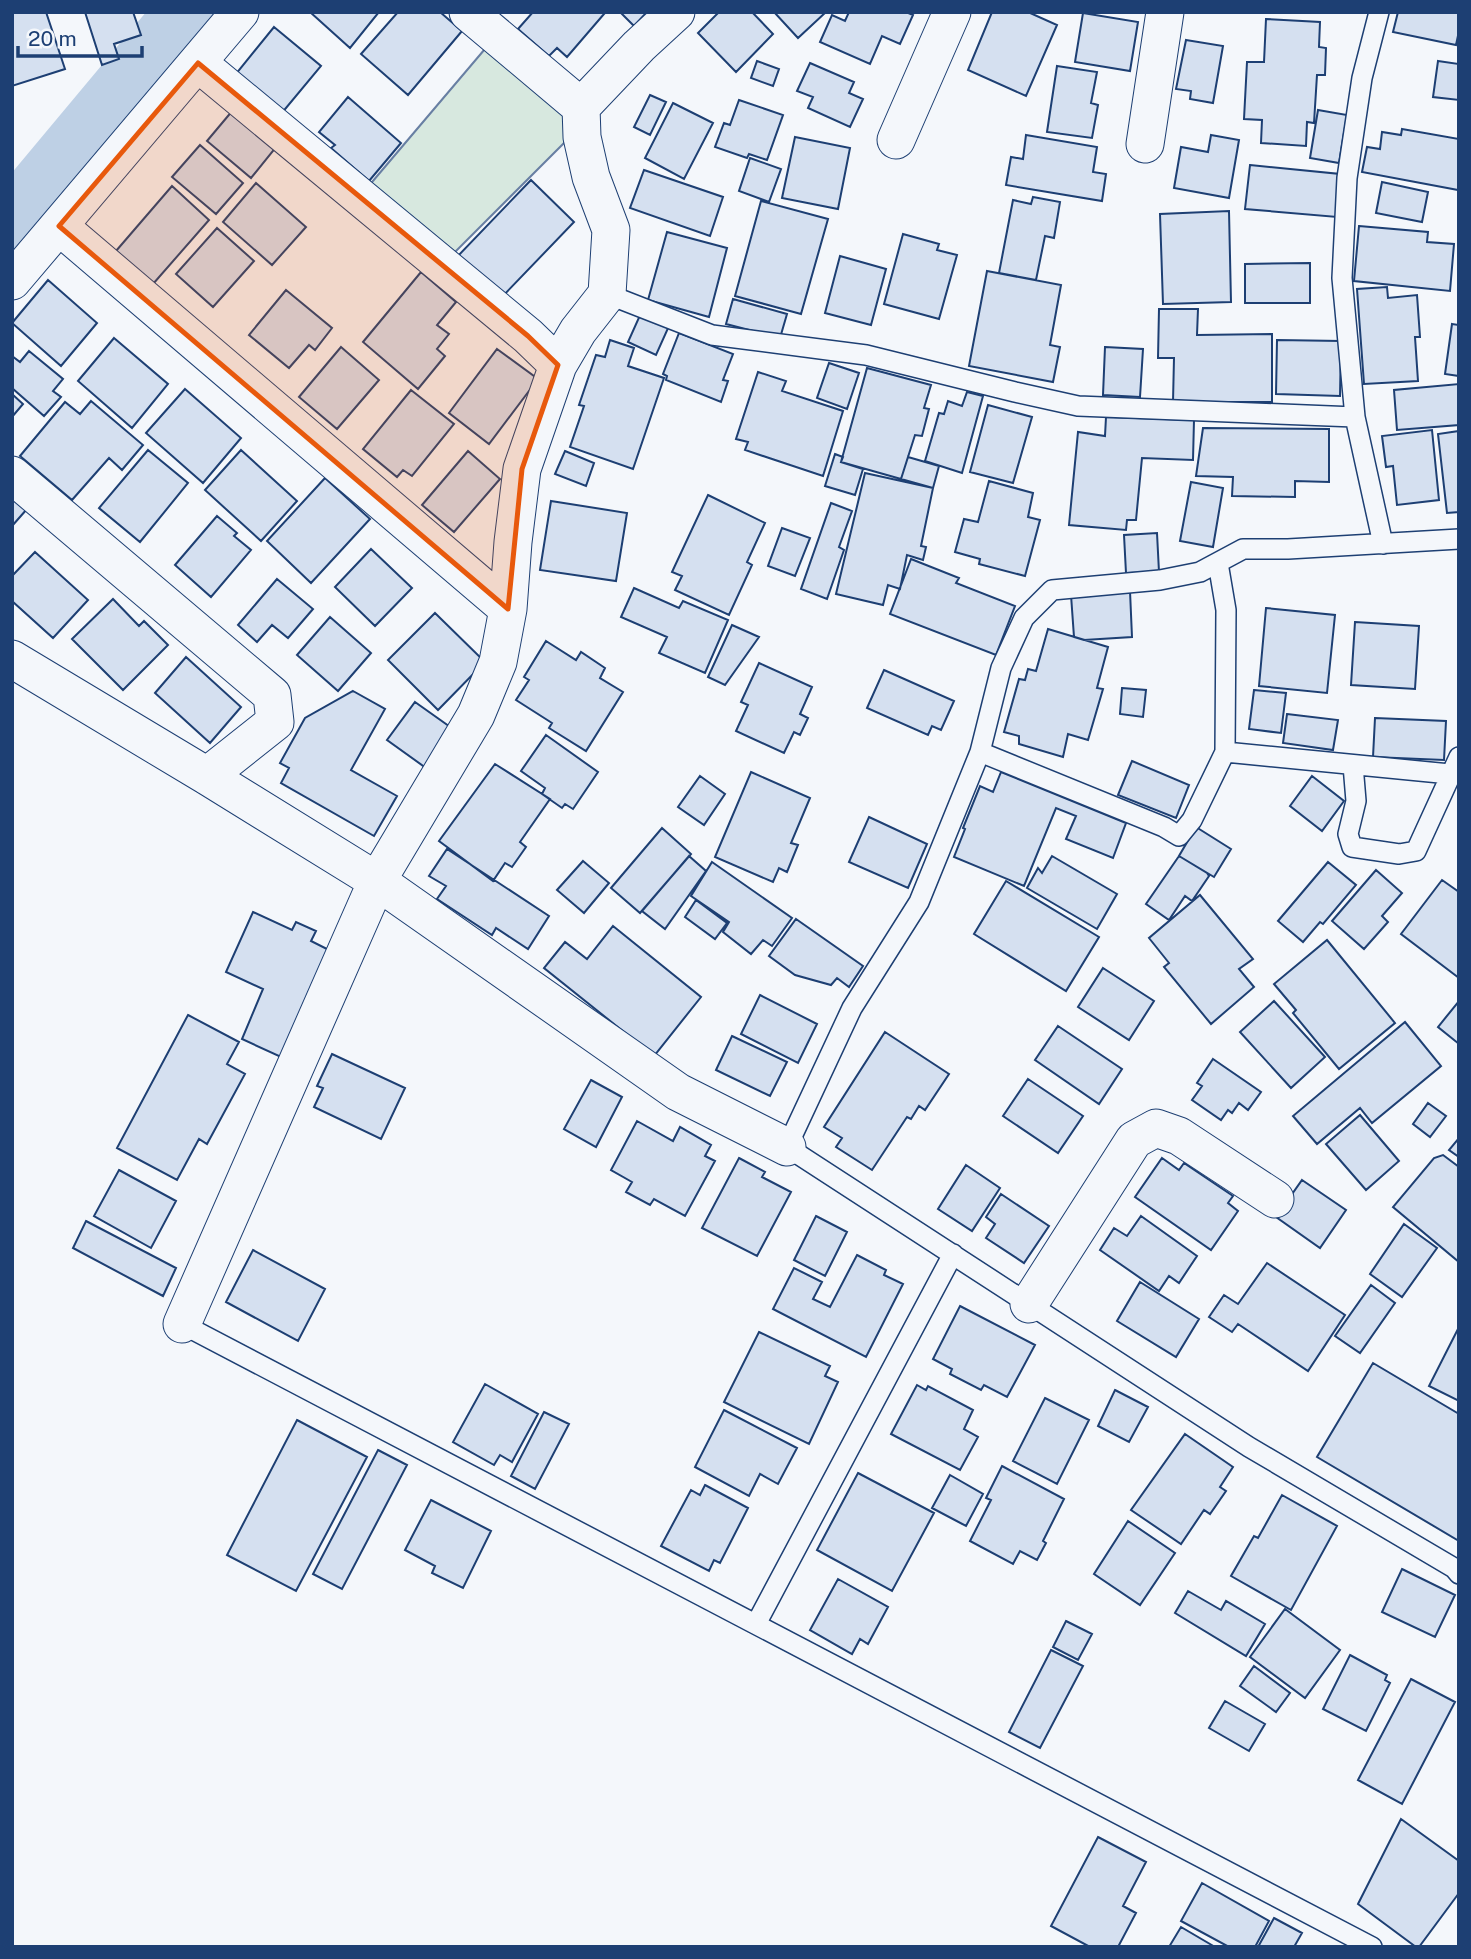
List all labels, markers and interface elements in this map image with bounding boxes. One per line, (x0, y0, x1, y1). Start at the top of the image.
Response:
scale bar (18, 14, 142, 58)
text: 20 m (28, 26, 77, 51)

